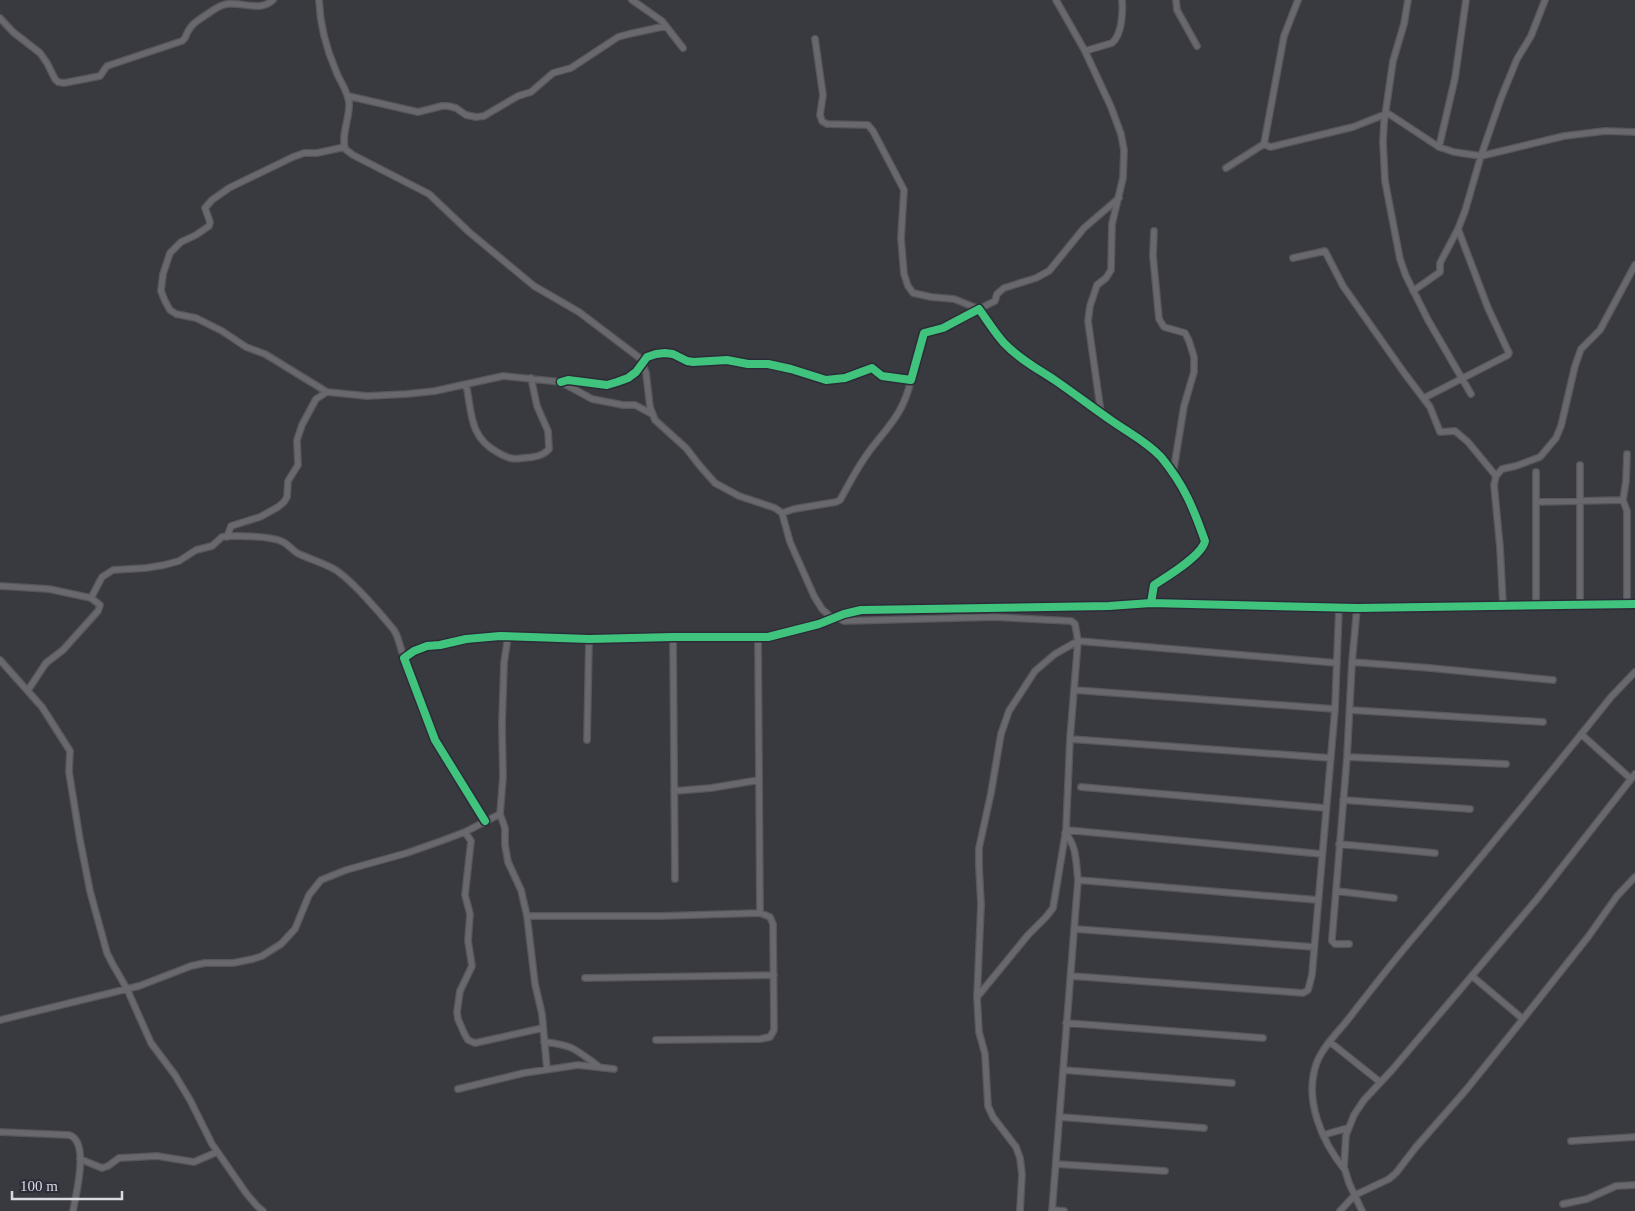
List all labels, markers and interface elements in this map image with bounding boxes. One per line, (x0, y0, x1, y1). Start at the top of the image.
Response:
scale bar (12, 1168, 122, 1200)
text: 100 m (20, 1178, 58, 1194)

